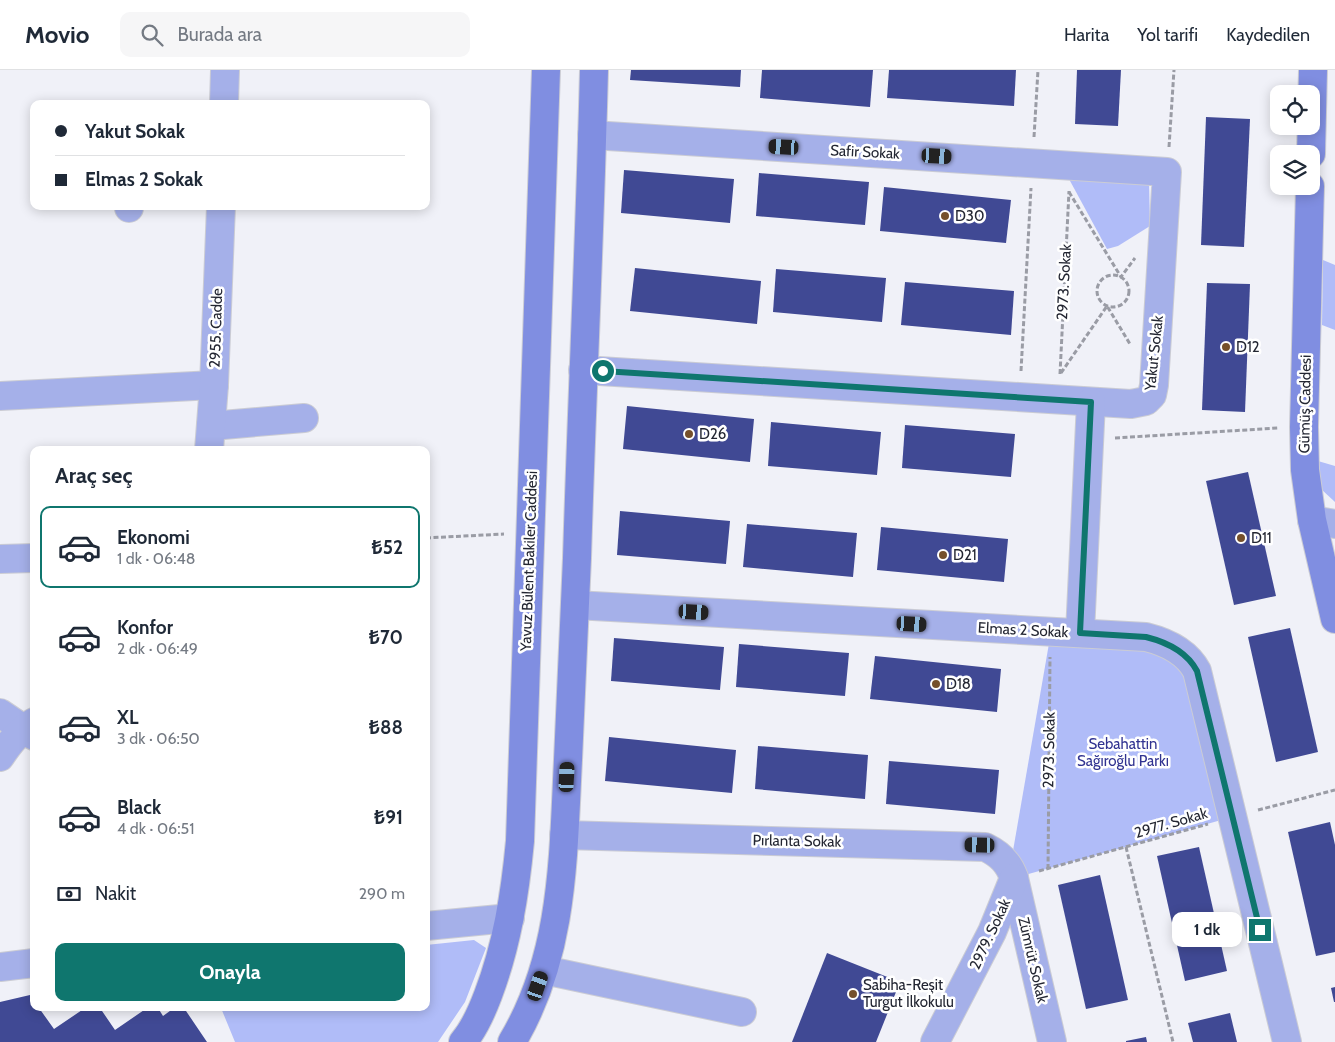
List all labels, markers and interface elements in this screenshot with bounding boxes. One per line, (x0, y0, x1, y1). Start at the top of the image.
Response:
search box (120, 12, 470, 57)
text: Movio (25, 20, 90, 49)
icon: search (138, 21, 166, 49)
text: Burada ara (178, 23, 262, 46)
text: Harita (1064, 24, 1109, 46)
text: Yol tarifi (1137, 24, 1198, 46)
text: Kaydedilen (1226, 24, 1310, 46)
map controls (1270, 85, 1320, 195)
button: locate (1270, 85, 1320, 135)
text: Yakut Sokak (85, 120, 185, 143)
car (768, 139, 799, 155)
street label: Safir Sokak (830, 141, 901, 163)
button: layers (1270, 145, 1320, 195)
car (921, 148, 952, 164)
text: Elmas 2 Sokak (85, 168, 203, 191)
place label: D30 (955, 207, 984, 225)
marker: D30 (939, 210, 951, 222)
street label: 2973. Sokak (1053, 243, 1075, 320)
street label: 2955. Cadde (206, 287, 226, 368)
street label: Yakut Sokak (1141, 314, 1167, 392)
place label: D12 (1236, 338, 1260, 356)
marker: D12 (1220, 341, 1232, 353)
street label: Gümüş Caddesi (1295, 355, 1315, 453)
route start (592, 360, 614, 382)
place label: D26 (699, 425, 726, 443)
marker: D26 (683, 428, 695, 440)
text: Araç seç (55, 462, 132, 489)
street label: Yavuz Bülent Bakiler Caddesi (517, 471, 541, 652)
icon: car (57, 525, 102, 570)
text: Ekonomi (117, 526, 190, 549)
place label: D11 (1251, 529, 1272, 547)
marker: D11 (1235, 532, 1247, 544)
text: ₺52 (371, 536, 403, 559)
place label: D21 (953, 546, 977, 564)
text: 1 dk · 06:48 (117, 549, 195, 568)
marker: D21 (937, 549, 949, 561)
car (678, 604, 709, 620)
icon: car (57, 615, 102, 660)
text: Konfor (117, 616, 173, 639)
car (896, 616, 927, 632)
street label: Elmas 2 Sokak (977, 619, 1069, 641)
text: ₺70 (369, 626, 403, 649)
text: 2 dk · 06:49 (117, 639, 198, 658)
place label: D18 (946, 675, 971, 693)
marker: D18 (930, 678, 942, 690)
icon: car (57, 705, 102, 750)
text: XL (117, 706, 138, 729)
street label: 2973. Sokak (1039, 712, 1059, 788)
text: ₺88 (369, 716, 403, 739)
text: 3 dk · 06:50 (117, 729, 200, 748)
park label: Sebahattin Sağıroğlu Parkı (1077, 735, 1169, 770)
car (558, 762, 575, 792)
icon: car (57, 795, 102, 840)
text: Black (117, 796, 161, 819)
street label: 2977. Sokak (1132, 804, 1210, 842)
text: ₺91 (374, 806, 403, 829)
text: 4 dk · 06:51 (117, 819, 194, 838)
street label: Pırlanta Sokak (753, 831, 842, 851)
car (964, 837, 995, 853)
icon: cash (55, 880, 83, 908)
text: Nakit (95, 882, 136, 905)
text: 290 m (359, 884, 405, 903)
street label: 2979. Sokak (966, 895, 1014, 972)
callout: 1 dk (1172, 912, 1242, 948)
street label: Zümrüt Sokak (1014, 915, 1052, 1005)
route end (1249, 919, 1271, 941)
text: 1 dk (1194, 920, 1220, 939)
button: Onayla (55, 943, 405, 1001)
car (526, 969, 549, 1003)
place label: Sabiha-Reşit Turgut İlkokulu (863, 976, 954, 1011)
marker: Sabiha-Reşit Turgut İlkokulu (847, 988, 859, 1000)

